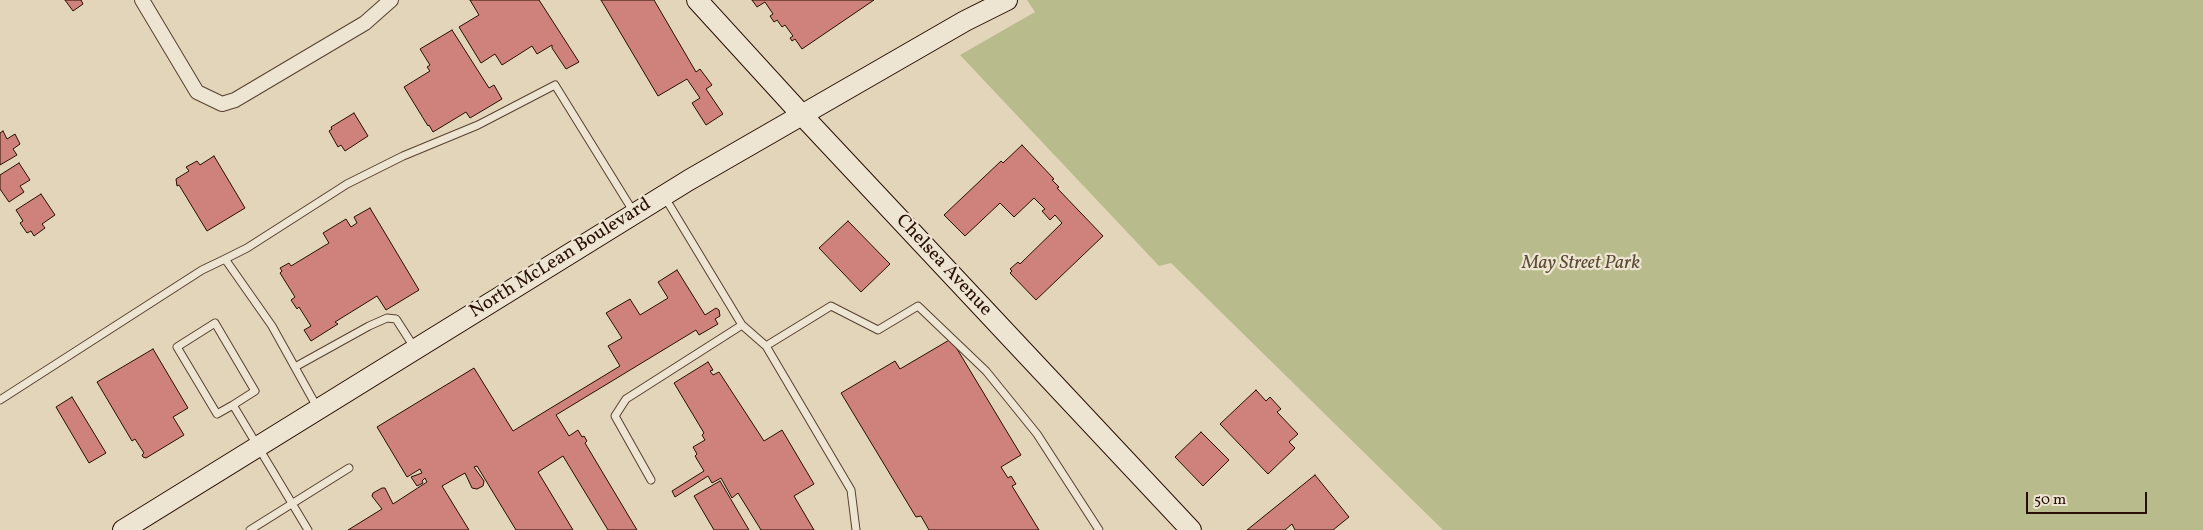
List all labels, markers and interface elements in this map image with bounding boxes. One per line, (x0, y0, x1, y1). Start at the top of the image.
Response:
street label: North McLean Boulevard (466, 194, 656, 324)
street label: Chelsea Avenue (890, 210, 996, 322)
park label: May Street Park (1522, 254, 1640, 276)
scale bar (2028, 482, 2149, 514)
text: 50 m (2034, 490, 2066, 511)

